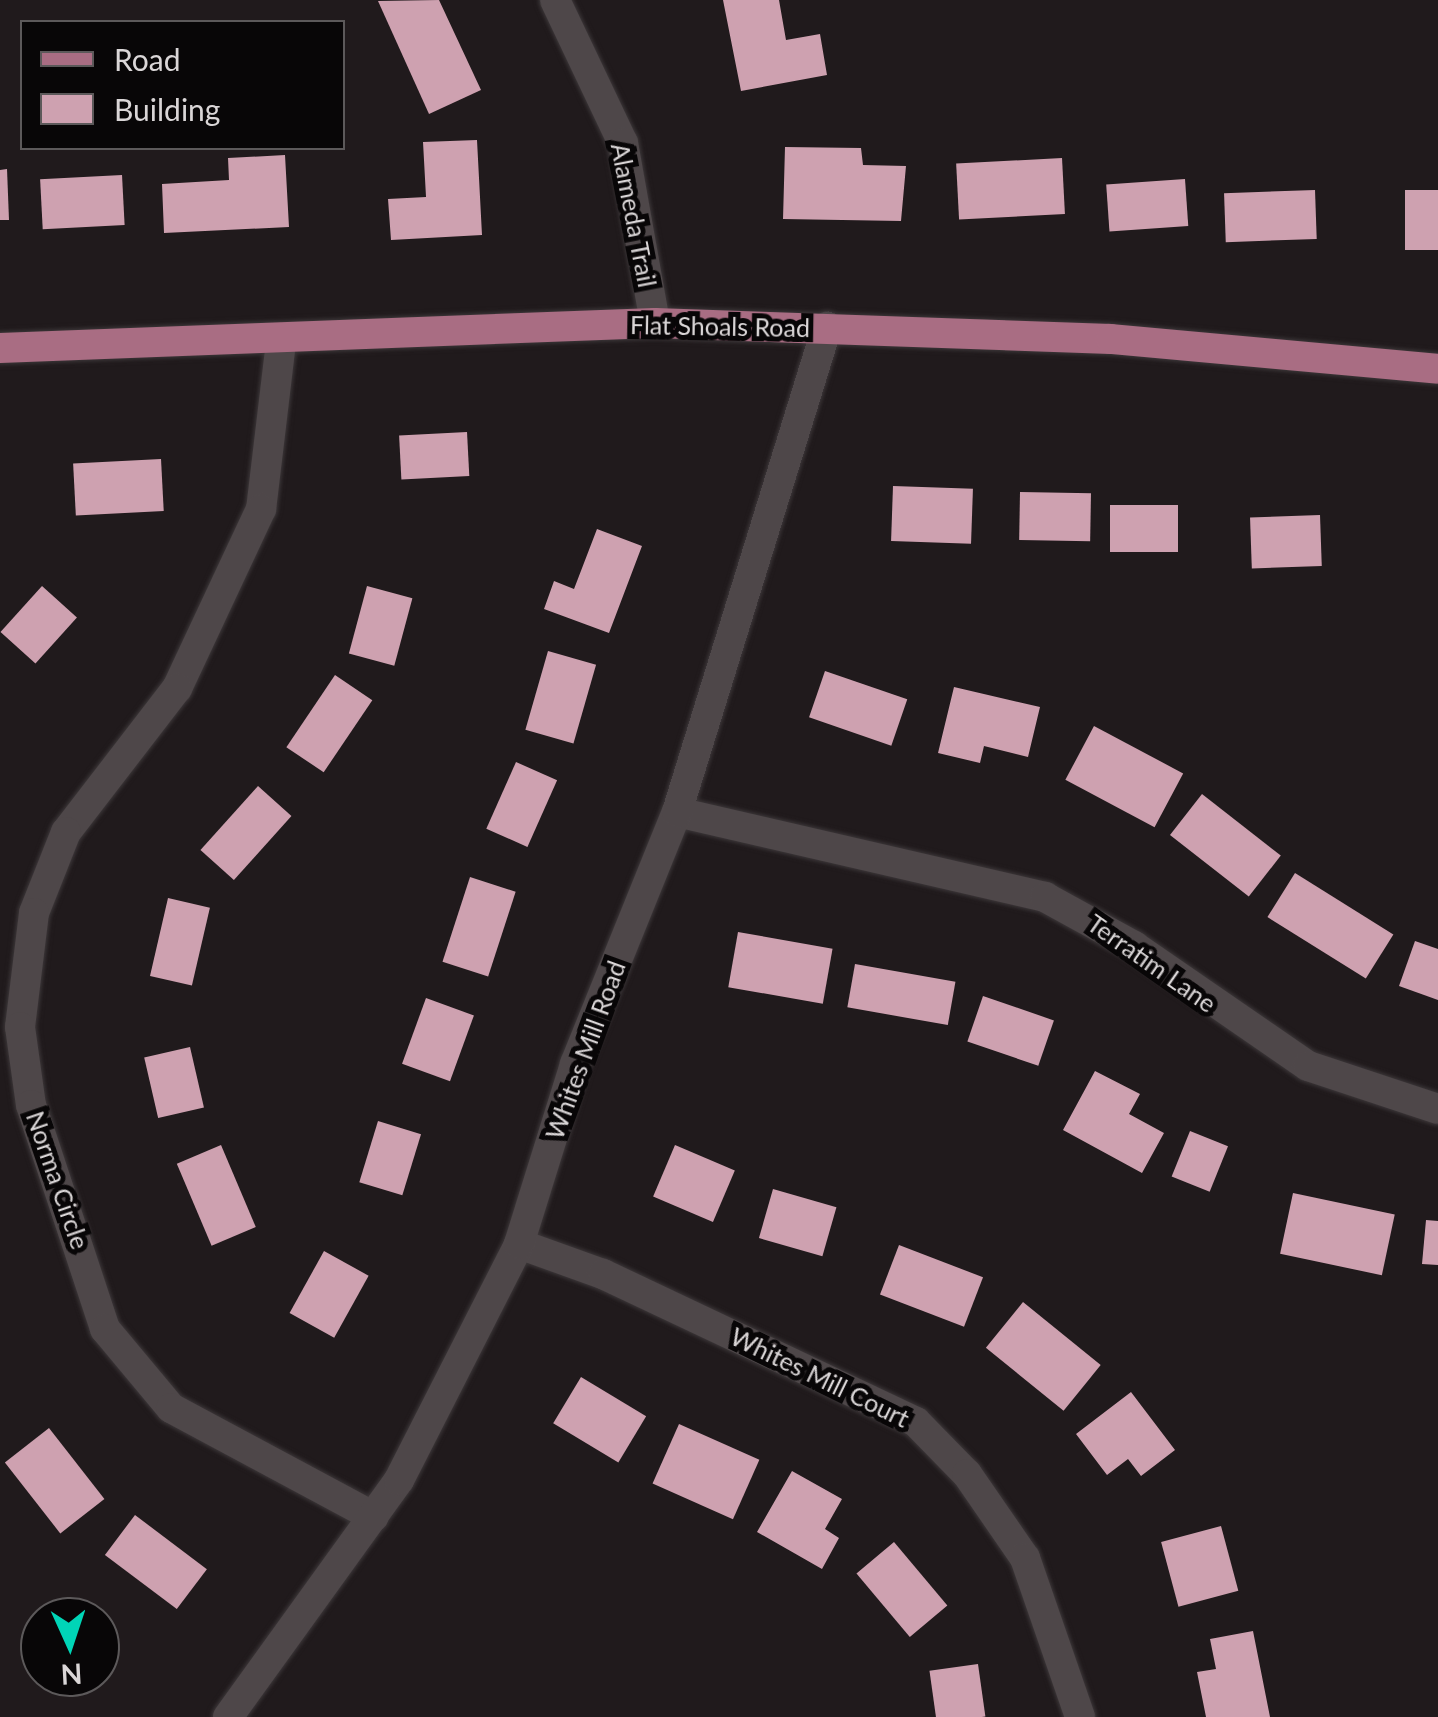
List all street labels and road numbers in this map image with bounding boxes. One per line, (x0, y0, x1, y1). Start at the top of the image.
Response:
street label: Alameda Trail (605, 140, 663, 290)
street label: Flat Shoals Road (630, 309, 810, 343)
street label: Terratim Lane (1082, 908, 1222, 1018)
street label: Whites Mill Road (539, 957, 631, 1143)
street label: Norma Circle (20, 1107, 96, 1253)
street label: Whites Mill Court (726, 1321, 914, 1433)

